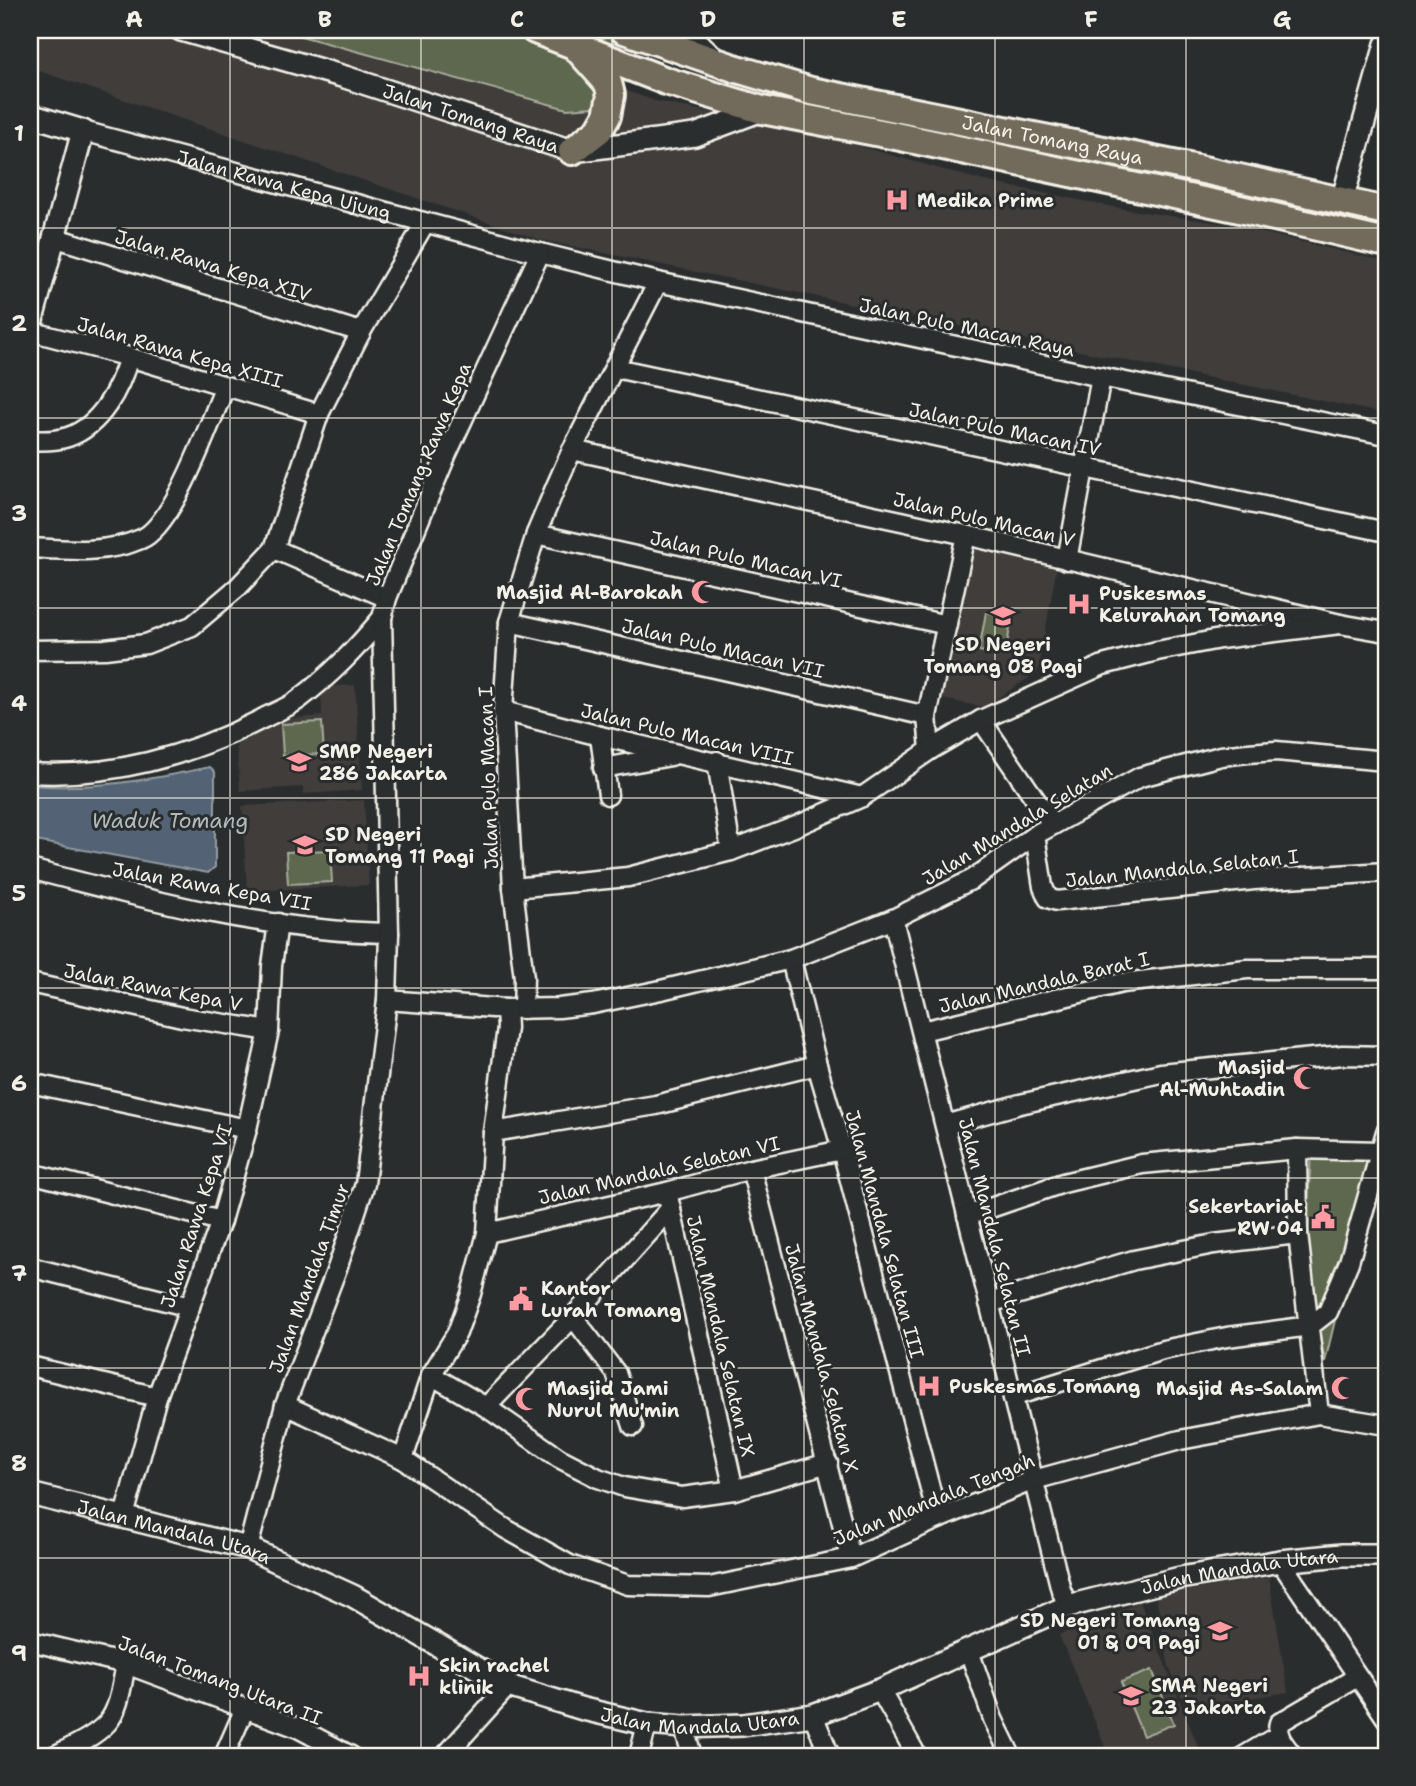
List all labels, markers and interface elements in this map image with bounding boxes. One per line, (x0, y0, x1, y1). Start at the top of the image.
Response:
text: A (125, 4, 143, 34)
text: B (318, 4, 332, 34)
text: C (510, 4, 524, 34)
text: D (700, 4, 716, 34)
text: E (891, 4, 907, 34)
text: F (1084, 4, 1098, 34)
text: G (1273, 4, 1292, 34)
street label: Jalan Tomang Raya (379, 78, 562, 159)
street label: Jalan Tomang Raya (960, 110, 1145, 171)
text: 1 (14, 118, 24, 148)
street label: Jalan Rawa Kepa Ujung (174, 145, 394, 226)
hospital icon: Medika Prime (883, 186, 911, 214)
place label: Medika Prime (917, 188, 1054, 213)
street label: Jalan Rawa Kepa XIV (112, 224, 314, 307)
street label: Jalan Pulo Macan Raya (857, 292, 1077, 363)
text: 2 (11, 308, 27, 338)
street label: Jalan Rawa Kepa XIII (74, 311, 286, 394)
street label: Jalan Tomang Rawa Kepa (360, 358, 477, 590)
street label: Jalan Pulo Macan IV (906, 397, 1103, 462)
street label: Jalan Pulo Macan V (891, 486, 1077, 553)
text: 3 (11, 498, 27, 528)
street label: Jalan Pulo Macan VI (647, 525, 844, 594)
mosque icon: Masjid Al-Barokah (689, 578, 717, 606)
place label: Masjid Al-Barokah (496, 580, 683, 605)
place label: Puskesmas Kelurahan Tomang (1099, 581, 1285, 628)
hospital icon: Puskesmas Kelurahan Tomang (1065, 590, 1093, 618)
school or university icon: SD Negeri Tomang 08 Pagi (989, 602, 1017, 630)
street label: Jalan Pulo Macan VII (619, 613, 827, 684)
place label: SD Negeri Tomang 08 Pagi (923, 632, 1083, 679)
street label: Jalan Pulo Macan I (473, 686, 504, 870)
text: 4 (11, 688, 27, 718)
street label: Jalan Pulo Macan VIII (578, 698, 796, 771)
place label: SMP Negeri 286 Jakarta (319, 739, 447, 786)
school or university icon: SMP Negeri 286 Jakarta (285, 748, 313, 776)
street label: Jalan Mandala Selatan (918, 758, 1117, 891)
water label: Waduk Tomang (92, 807, 248, 835)
place label: SD Negeri Tomang 11 Pagi (325, 822, 474, 869)
school or university icon: SD Negeri Tomang 11 Pagi (291, 831, 319, 859)
street label: Jalan Mandala Selatan I (1064, 844, 1300, 893)
street label: Jalan Rawa Kepa VII (110, 857, 314, 916)
text: 5 (12, 878, 26, 908)
street label: Jalan Mandala Barat I (937, 946, 1152, 1019)
street label: Jalan Rawa Kepa V (62, 958, 244, 1017)
place label: Masjid Al-Muhtadin (1159, 1055, 1285, 1102)
mosque icon: Masjid Al-Muhtadin (1291, 1064, 1319, 1092)
text: 6 (11, 1068, 27, 1098)
street label: Jalan Mandala Selatan III (839, 1107, 930, 1361)
street label: Jalan Mandala Selatan II (953, 1115, 1036, 1359)
street label: Jalan Rawa Kepa VI (155, 1121, 238, 1311)
street label: Jalan Mandala Selatan VI (536, 1131, 782, 1210)
street label: Jalan Mandala Timur (263, 1180, 356, 1377)
place label: Sekertariat RW 04 (1188, 1194, 1304, 1241)
public building icon: Sekertariat RW 04 (1309, 1203, 1337, 1231)
street label: Jalan Mandala Selatan IX (681, 1213, 760, 1459)
street label: Jalan Mandala Selatan X (779, 1241, 864, 1475)
text: 7 (11, 1258, 27, 1288)
place label: Kantor Lurah Tomang (541, 1276, 682, 1323)
public building icon: Kantor Lurah Tomang (507, 1285, 535, 1313)
hospital icon: Puskesmas Tomang (915, 1372, 943, 1400)
place label: Puskesmas Tomang (949, 1374, 1140, 1399)
mosque icon: Masjid As-Salam (1329, 1374, 1357, 1402)
place label: Masjid Jami Nurul Mu'min (547, 1376, 680, 1423)
place label: Masjid As-Salam (1156, 1376, 1323, 1401)
mosque icon: Masjid Jami Nurul Mu'min (513, 1385, 541, 1413)
text: 8 (11, 1448, 27, 1478)
street label: Jalan Mandala Tengah (830, 1448, 1038, 1551)
street label: Jalan Mandala Utara (75, 1494, 275, 1570)
street label: Jalan Mandala Utara (1138, 1543, 1339, 1600)
place label: SD Negeri Tomang 01 & 09 Pagi (1020, 1608, 1200, 1655)
school or university icon: SD Negeri Tomang 01 & 09 Pagi (1206, 1617, 1234, 1645)
street label: Jalan Tomang Utara II (114, 1630, 325, 1731)
text: 9 (11, 1638, 27, 1668)
place label: Skin rachel klinik (439, 1653, 550, 1700)
hospital icon: Skin rachel klinik (405, 1662, 433, 1690)
place label: SMA Negeri 23 Jakarta (1151, 1673, 1268, 1720)
school or university icon: SMA Negeri 23 Jakarta (1117, 1682, 1145, 1710)
street label: Jalan Mandala Utara (598, 1702, 801, 1740)

